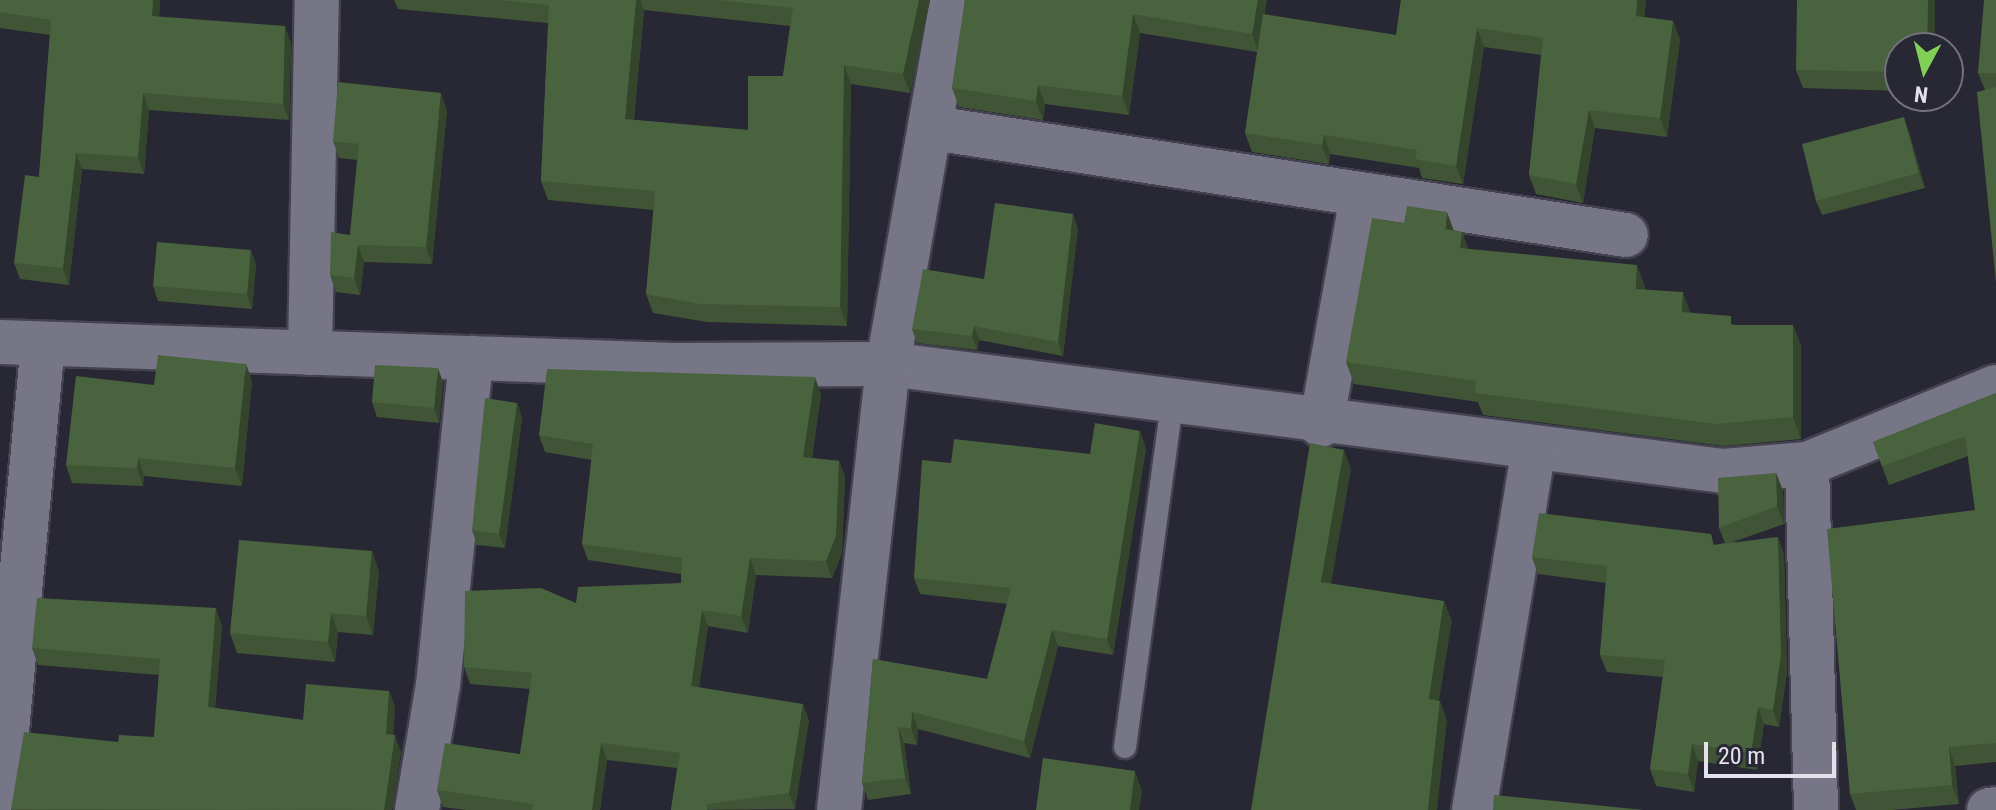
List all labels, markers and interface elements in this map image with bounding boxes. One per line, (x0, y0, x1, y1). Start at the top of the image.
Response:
north arrow (1884, 32, 1964, 112)
text: N (1913, 81, 1929, 108)
scale bar (1708, 726, 1840, 776)
text: 20 m (1718, 742, 1765, 770)

